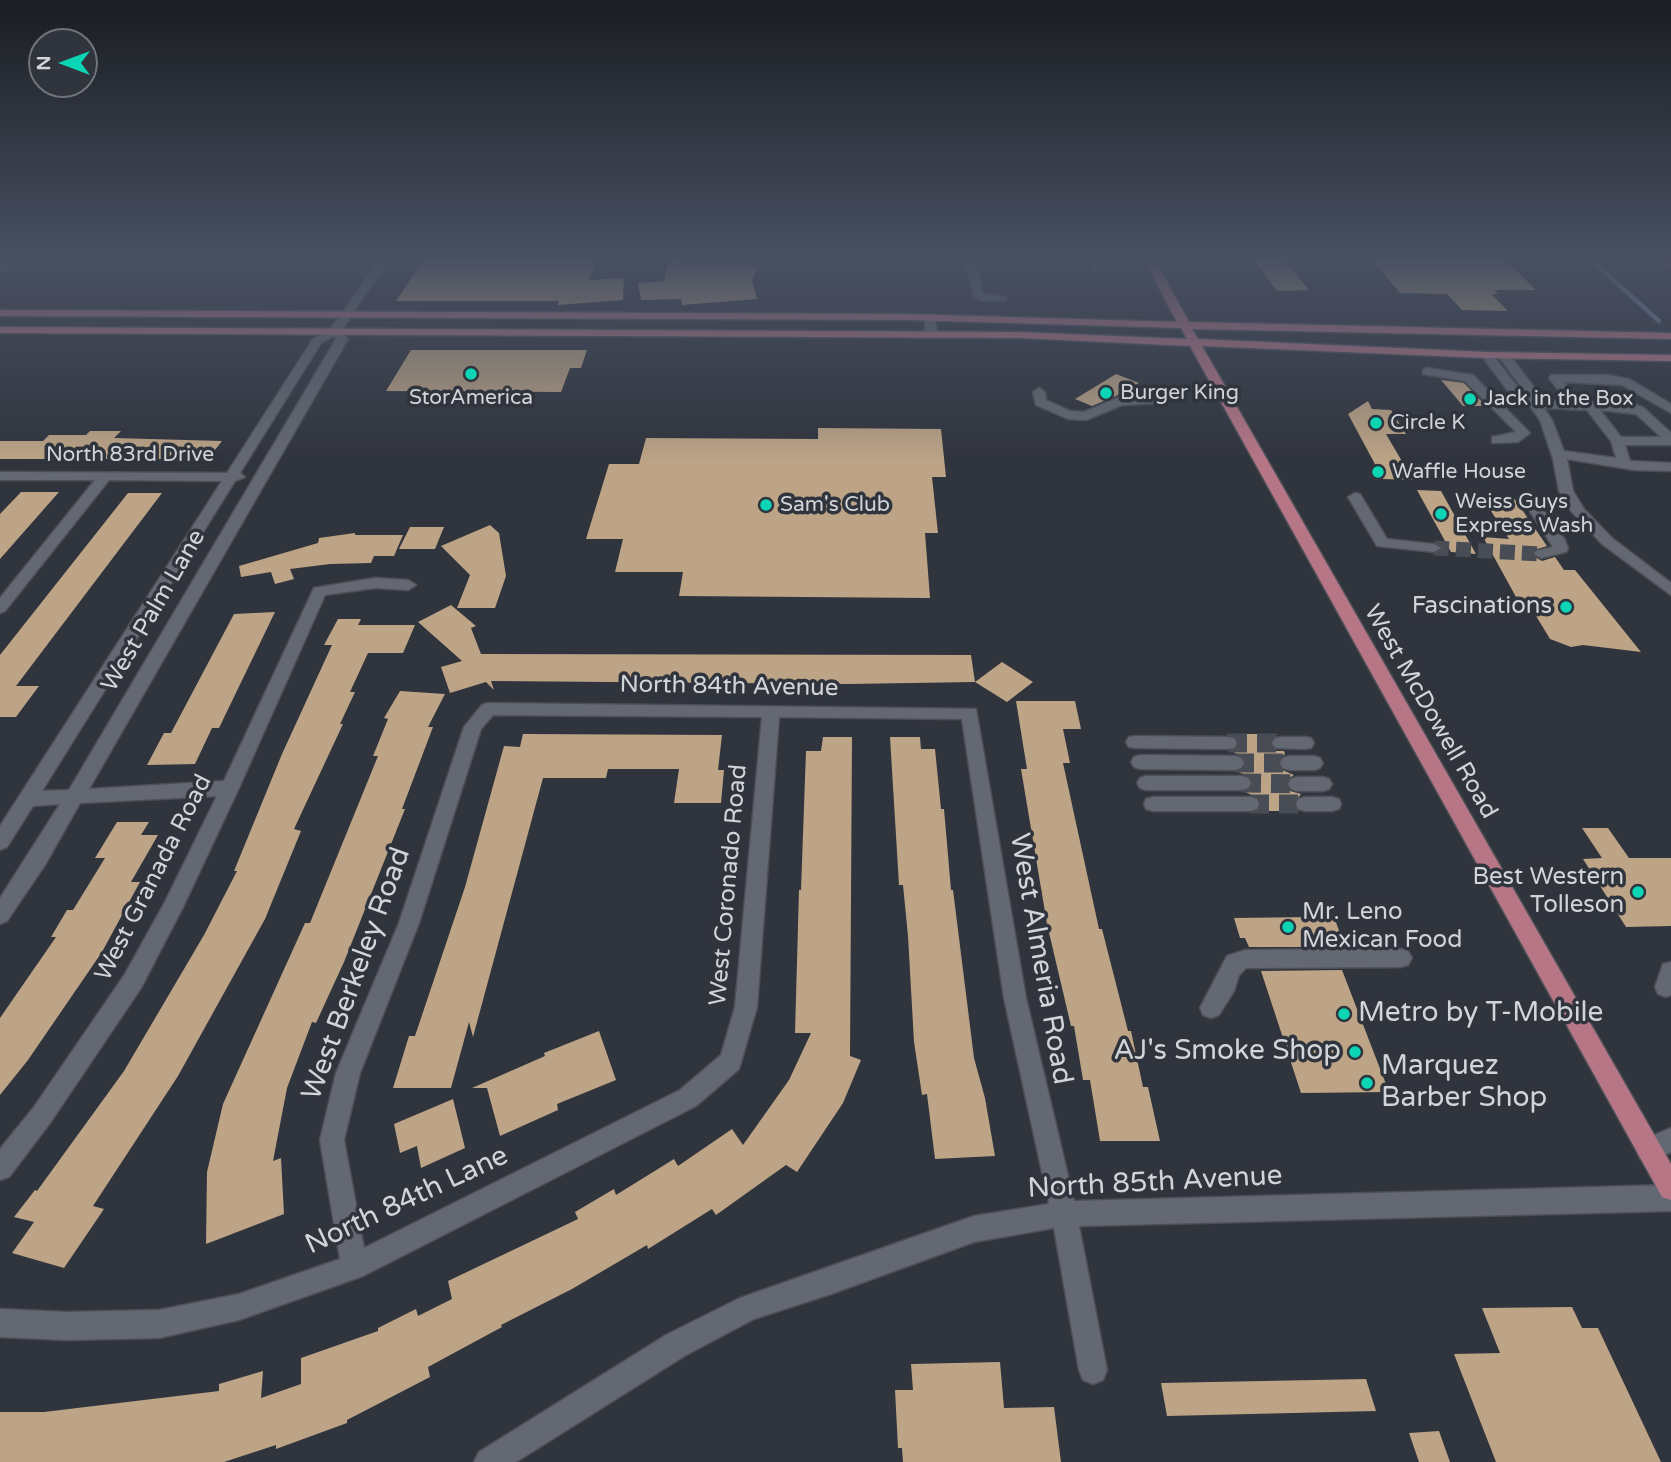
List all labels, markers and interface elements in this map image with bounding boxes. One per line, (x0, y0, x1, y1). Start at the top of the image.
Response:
north arrow (28, 28, 98, 98)
text: N (33, 55, 55, 71)
marker: StorAmerica (463, 366, 479, 382)
place label: Burger King (1120, 380, 1239, 406)
place label: StorAmerica (409, 385, 533, 411)
marker: Burger King (1098, 385, 1114, 401)
place label: Jack in the Box (1484, 386, 1634, 412)
marker: Jack in the Box (1462, 391, 1478, 407)
place label: Circle K (1390, 410, 1465, 436)
marker: Circle K (1368, 415, 1384, 431)
street label: North 83rd Drive (46, 442, 214, 468)
place label: Waffle House (1392, 459, 1526, 485)
marker: Waffle House (1370, 464, 1386, 480)
place label: Weiss Guys Express Wash (1455, 489, 1593, 539)
place label: Sam's Club (780, 492, 890, 518)
marker: Sam's Club (758, 497, 774, 513)
marker: Weiss Guys Express Wash (1433, 506, 1449, 522)
street label: West Palm Lane (96, 525, 212, 697)
place label: Fascinations (1412, 593, 1552, 621)
marker: Fascinations (1558, 599, 1574, 615)
street label: West McDowell Road (1357, 600, 1503, 824)
street label: North 84th Avenue (619, 671, 839, 703)
street label: West Coronado Road (704, 763, 754, 1007)
street label: West Granada Road (89, 770, 219, 986)
street label: West Almeria Road (1001, 831, 1079, 1087)
street label: West Berkeley Road (296, 843, 418, 1105)
place label: Best Western Tolleson (1472, 864, 1624, 920)
marker: Best Western Tolleson (1630, 884, 1646, 900)
place label: Mr. Leno Mexican Food (1302, 899, 1462, 955)
marker: Mr. Leno Mexican Food (1280, 919, 1296, 935)
place label: Metro by T-Mobile (1358, 997, 1603, 1031)
marker: Metro by T-Mobile (1336, 1006, 1352, 1022)
place label: AJ's Smoke Shop (1113, 1035, 1341, 1069)
marker: AJ's Smoke Shop (1347, 1044, 1363, 1060)
place label: Marquez Barber Shop (1381, 1050, 1547, 1116)
marker: Marquez Barber Shop (1359, 1075, 1375, 1091)
street label: North 84th Lane (300, 1139, 514, 1263)
street label: North 85th Avenue (1027, 1160, 1283, 1206)

